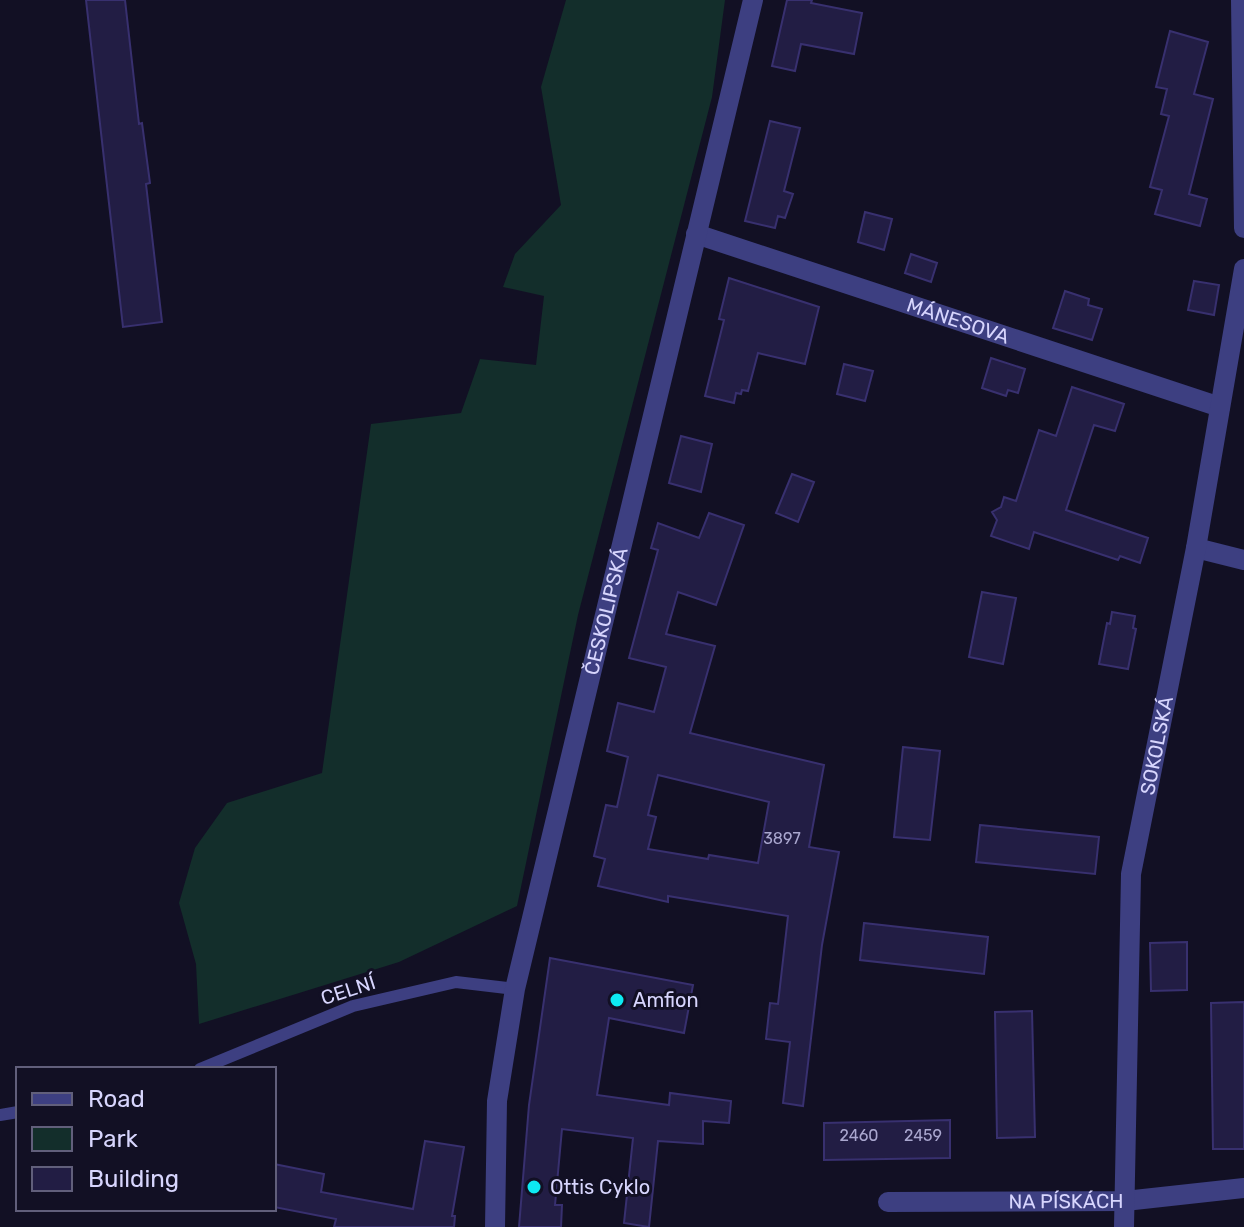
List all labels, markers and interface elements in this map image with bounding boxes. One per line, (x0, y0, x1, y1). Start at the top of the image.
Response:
street label: MÁNESOVA (904, 292, 1012, 349)
street label: ČESKOLIPSKÁ (579, 545, 633, 677)
street label: SOKOLSKÁ (1135, 694, 1178, 797)
house number: 3897 (763, 829, 801, 848)
street label: CELNÍ (318, 969, 380, 1010)
place label: Amfion (633, 988, 699, 1012)
marker: Amfion (608, 991, 626, 1009)
legend (16, 1067, 276, 1211)
text: Road (88, 1085, 145, 1113)
text: Park (88, 1125, 139, 1153)
house number: 2460 (840, 1126, 878, 1145)
house number: 2459 (904, 1126, 942, 1145)
text: Building (88, 1165, 179, 1193)
place label: Ottis Cyklo (550, 1175, 650, 1199)
marker: Ottis Cyklo (525, 1178, 543, 1196)
street label: NA PÍSKÁCH (1008, 1189, 1124, 1213)

